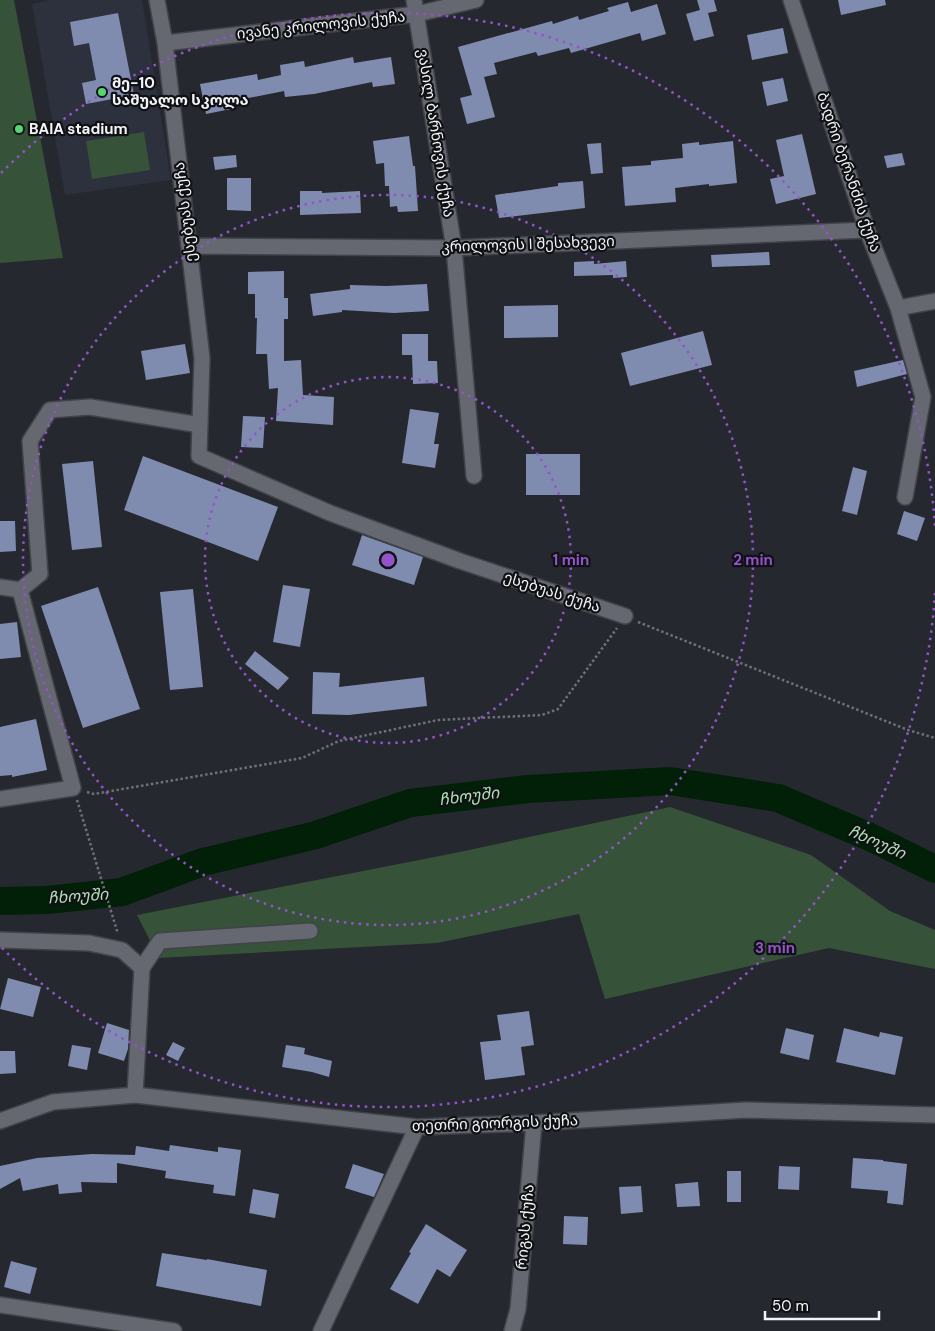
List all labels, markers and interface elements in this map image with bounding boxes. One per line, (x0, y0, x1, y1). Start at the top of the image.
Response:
street label: ივანე კრილოვის ქუჩა (236, 6, 406, 44)
street label: ვასილ ბარნოვის ქუჩა (413, 47, 459, 219)
place label: მე-10 საშუალო სკოლა (112, 73, 249, 110)
marker: მე-10 საშუალო სკოლა (96, 86, 108, 98)
street label: ბადრი ბერანძის ქუჩა (812, 89, 886, 255)
place label: BAIA stadium (29, 119, 128, 139)
marker: BAIA stadium (13, 123, 25, 135)
street label: ესებუას ქუჩა (169, 161, 201, 263)
street label: კრილოვის I შესახვევი (441, 231, 615, 257)
text: 1 min (553, 550, 589, 570)
text: 2 min (733, 550, 773, 570)
centre of rings (379, 551, 397, 569)
street label: ესებუას ქუჩა (501, 567, 603, 617)
water label: ჩხოუში (438, 782, 501, 810)
water label: ჩხოუში (845, 820, 910, 864)
water label: ჩხოუში (47, 883, 110, 909)
text: 3 min (755, 938, 795, 958)
street label: თეთრი გიორგის ქუჩა (412, 1110, 578, 1136)
street label: რიგას ქუჩა (511, 1184, 539, 1270)
scale bar (765, 1288, 879, 1320)
text: 50 m (772, 1296, 809, 1316)

